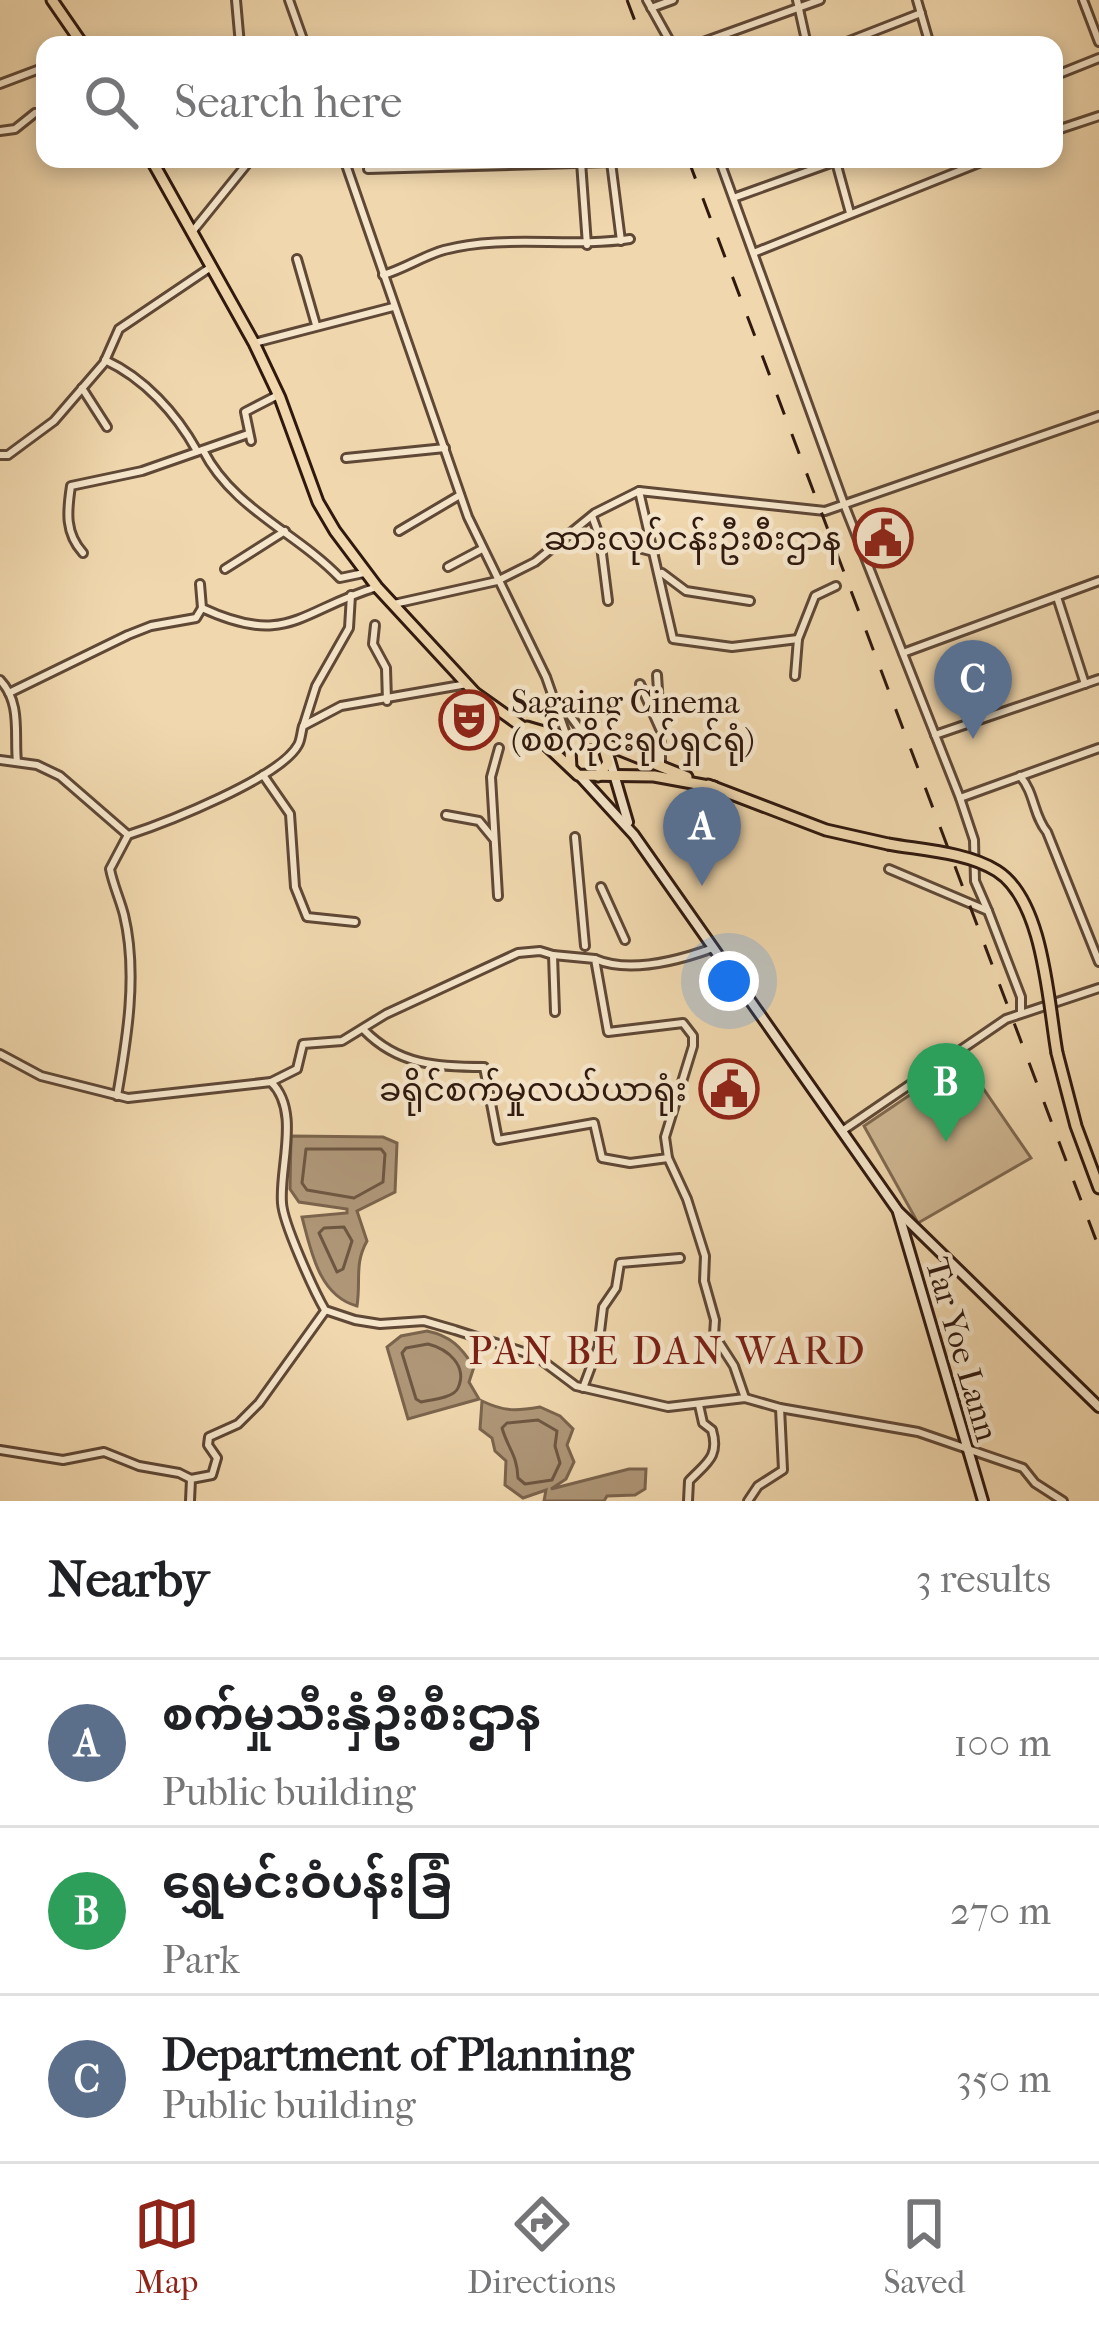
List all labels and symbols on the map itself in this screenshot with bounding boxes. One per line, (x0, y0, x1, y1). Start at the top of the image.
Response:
public building icon: ဆားလုပ်ငန်းဦးစီးဌာန (852, 507, 914, 569)
place label: ဆားလုပ်ငန်းဦးစီးဌာန (544, 516, 841, 565)
pin: C (934, 640, 1012, 739)
place label: Sagaing Cinema (စစ်ကိုင်းရုပ်ရှင်ရုံ) (511, 683, 755, 766)
theatre icon: Sagaing Cinema (စစ်ကိုင်းရုပ်ရှင်ရုံ) (438, 689, 500, 751)
pin: A (663, 787, 741, 886)
your location (699, 951, 759, 1011)
pin: B (907, 1043, 985, 1142)
public building icon: ခရိုင်စက်မှုလယ်ယာရုံး (698, 1058, 760, 1120)
place label: ခရိုင်စက်မှုလယ်ယာရုံး (379, 1067, 687, 1116)
street label: Tar Yoe Lann (917, 1253, 1006, 1446)
district label: PAN BE DAN WARD (469, 1328, 867, 1374)

